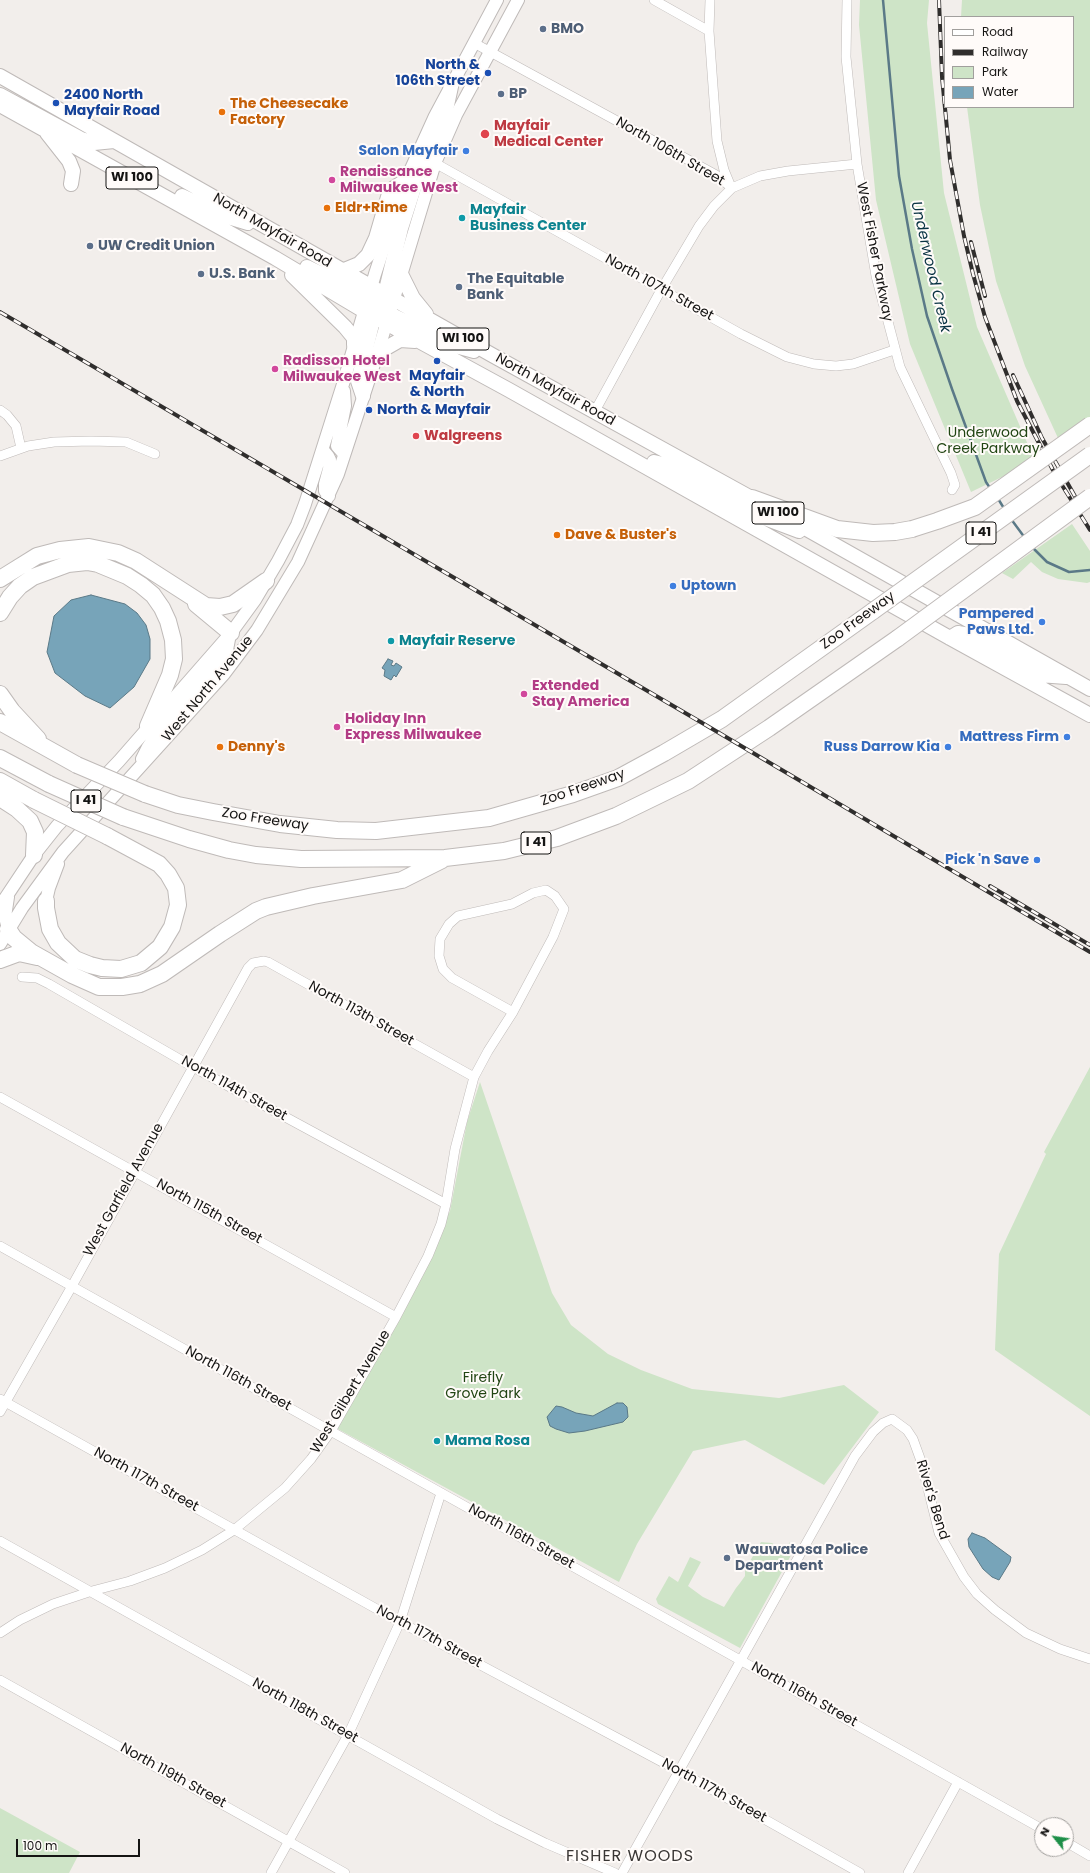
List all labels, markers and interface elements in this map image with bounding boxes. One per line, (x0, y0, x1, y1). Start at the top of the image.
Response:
legend (944, 16, 1074, 108)
place label: BMO (551, 21, 584, 37)
text: Road (982, 23, 1013, 40)
marker: BMO (538, 24, 548, 34)
text: Railway (982, 43, 1028, 60)
place label: North & 106th Street (395, 57, 480, 90)
text: Park (982, 63, 1008, 80)
marker: North & 106th Street (483, 68, 493, 78)
text: Water (982, 83, 1018, 100)
place label: BP (509, 86, 527, 102)
place label: 2400 North Mayfair Road (64, 87, 160, 120)
marker: BP (496, 89, 506, 99)
place label: The Cheesecake Factory (230, 96, 348, 128)
marker: 2400 North Mayfair Road (51, 98, 61, 108)
marker: The Cheesecake Factory (217, 107, 227, 117)
street label: North 106th Street (613, 114, 727, 190)
place label: Mayfair Medical Center (494, 118, 603, 150)
marker: Mayfair Medical Center (479, 128, 491, 140)
place label: Salon Mayfair (359, 143, 458, 159)
marker: Salon Mayfair (461, 146, 471, 156)
place label: Renaissance Milwaukee West (340, 164, 458, 196)
road number: WI 100 (106, 167, 158, 189)
marker: Renaissance Milwaukee West (327, 175, 337, 185)
street label: West Fisher Parkway (852, 181, 896, 323)
street label: North Mayfair Road (210, 190, 334, 272)
place label: Eldr+Rime (335, 200, 408, 216)
water label: Underwood Creek (906, 200, 954, 334)
place label: Mayfair Business Center (470, 202, 586, 234)
marker: Eldr+Rime (322, 203, 332, 213)
marker: Mayfair Business Center (457, 213, 467, 223)
place label: UW Credit Union (98, 238, 215, 254)
marker: UW Credit Union (85, 241, 95, 251)
street label: North 107th Street (602, 251, 716, 325)
place label: U.S. Bank (209, 266, 275, 282)
marker: U.S. Bank (196, 269, 206, 279)
place label: The Equitable Bank (467, 271, 564, 304)
marker: The Equitable Bank (454, 282, 464, 292)
road number: WI 100 (437, 328, 489, 350)
street label: North Mayfair Road (492, 350, 618, 430)
place label: Radisson Hotel Milwaukee West (283, 353, 401, 386)
marker: Mayfair & North (432, 356, 442, 366)
marker: Radisson Hotel Milwaukee West (270, 364, 280, 374)
place label: Mayfair & North (409, 368, 465, 400)
place label: North & Mayfair (377, 402, 491, 418)
marker: North & Mayfair (364, 405, 374, 415)
park label: Underwood Creek Parkway (936, 425, 1040, 458)
place label: Walgreens (424, 428, 502, 444)
marker: Walgreens (411, 431, 421, 441)
road number: WI 100 (752, 502, 804, 524)
road number: I 41 (966, 522, 996, 544)
place label: Dave & Buster's (565, 527, 677, 543)
marker: Dave & Buster's (552, 530, 562, 540)
place label: Uptown (681, 578, 737, 594)
marker: Uptown (668, 581, 678, 591)
street label: Zoo Freeway (818, 588, 898, 654)
place label: Pampered Paws Ltd. (959, 606, 1034, 638)
marker: Pampered Paws Ltd. (1037, 617, 1047, 627)
street label: West North Avenue (159, 633, 257, 745)
place label: Mayfair Reserve (399, 633, 515, 649)
marker: Mayfair Reserve (386, 636, 396, 646)
place label: Extended Stay America (532, 678, 629, 710)
marker: Extended Stay America (519, 689, 529, 699)
place label: Holiday Inn Express Milwaukee (345, 711, 482, 744)
marker: Holiday Inn Express Milwaukee (332, 722, 342, 732)
place label: Mattress Firm (959, 729, 1059, 745)
marker: Mattress Firm (1062, 732, 1072, 742)
place label: Denny's (228, 739, 285, 755)
place label: Russ Darrow Kia (824, 739, 940, 755)
marker: Denny's (215, 742, 225, 752)
marker: Russ Darrow Kia (943, 742, 953, 752)
street label: Zoo Freeway (539, 766, 627, 810)
road number: I 41 (71, 790, 101, 812)
street label: Zoo Freeway (220, 805, 310, 835)
road number: I 41 (521, 832, 551, 854)
place label: Pick 'n Save (945, 852, 1029, 868)
marker: Pick 'n Save (1032, 855, 1042, 865)
street label: North 113th Street (305, 978, 417, 1050)
street label: North 114th Street (178, 1053, 290, 1125)
street label: West Garfield Avenue (80, 1120, 168, 1260)
street label: North 115th Street (153, 1176, 265, 1248)
street label: West Gilbert Avenue (307, 1327, 395, 1457)
street label: North 116th Street (182, 1343, 294, 1415)
park label: Firefly Grove Park (445, 1370, 521, 1402)
place label: Mama Rosa (445, 1433, 530, 1449)
marker: Mama Rosa (432, 1436, 442, 1446)
street label: North 117th Street (91, 1444, 201, 1516)
street label: River's Bend (912, 1458, 952, 1542)
street label: North 116th Street (465, 1501, 577, 1573)
place label: Wauwatosa Police Department (735, 1542, 868, 1574)
marker: Wauwatosa Police Department (722, 1553, 732, 1563)
street label: North 117th Street (373, 1602, 485, 1672)
street label: North 116th Street (748, 1659, 860, 1731)
street label: North 118th Street (249, 1675, 361, 1747)
street label: North 119th Street (117, 1740, 229, 1812)
street label: North 117th Street (659, 1755, 769, 1827)
north arrow (1034, 1817, 1074, 1857)
text: N (1035, 1824, 1053, 1839)
scale bar (18, 1831, 142, 1857)
text: 100 m (23, 1837, 57, 1854)
district label: FISHER WOODS (566, 1847, 694, 1867)

